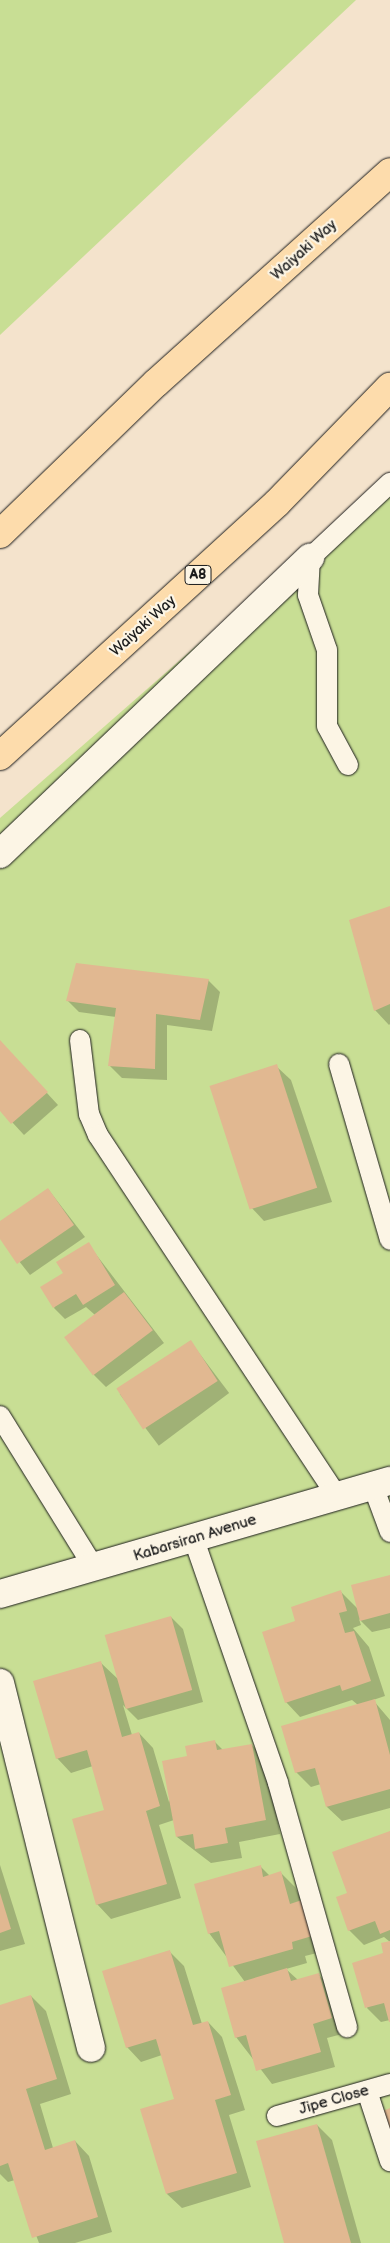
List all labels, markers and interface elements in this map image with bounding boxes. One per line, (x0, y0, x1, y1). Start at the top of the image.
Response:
street label: Waiyaki Way (267, 216, 341, 284)
road number: A8 (184, 564, 212, 586)
street label: Waiyaki Way (106, 592, 180, 660)
street label: Kabarsiran Avenue (131, 1511, 259, 1565)
street label: Jipe Close (297, 2081, 371, 2119)

